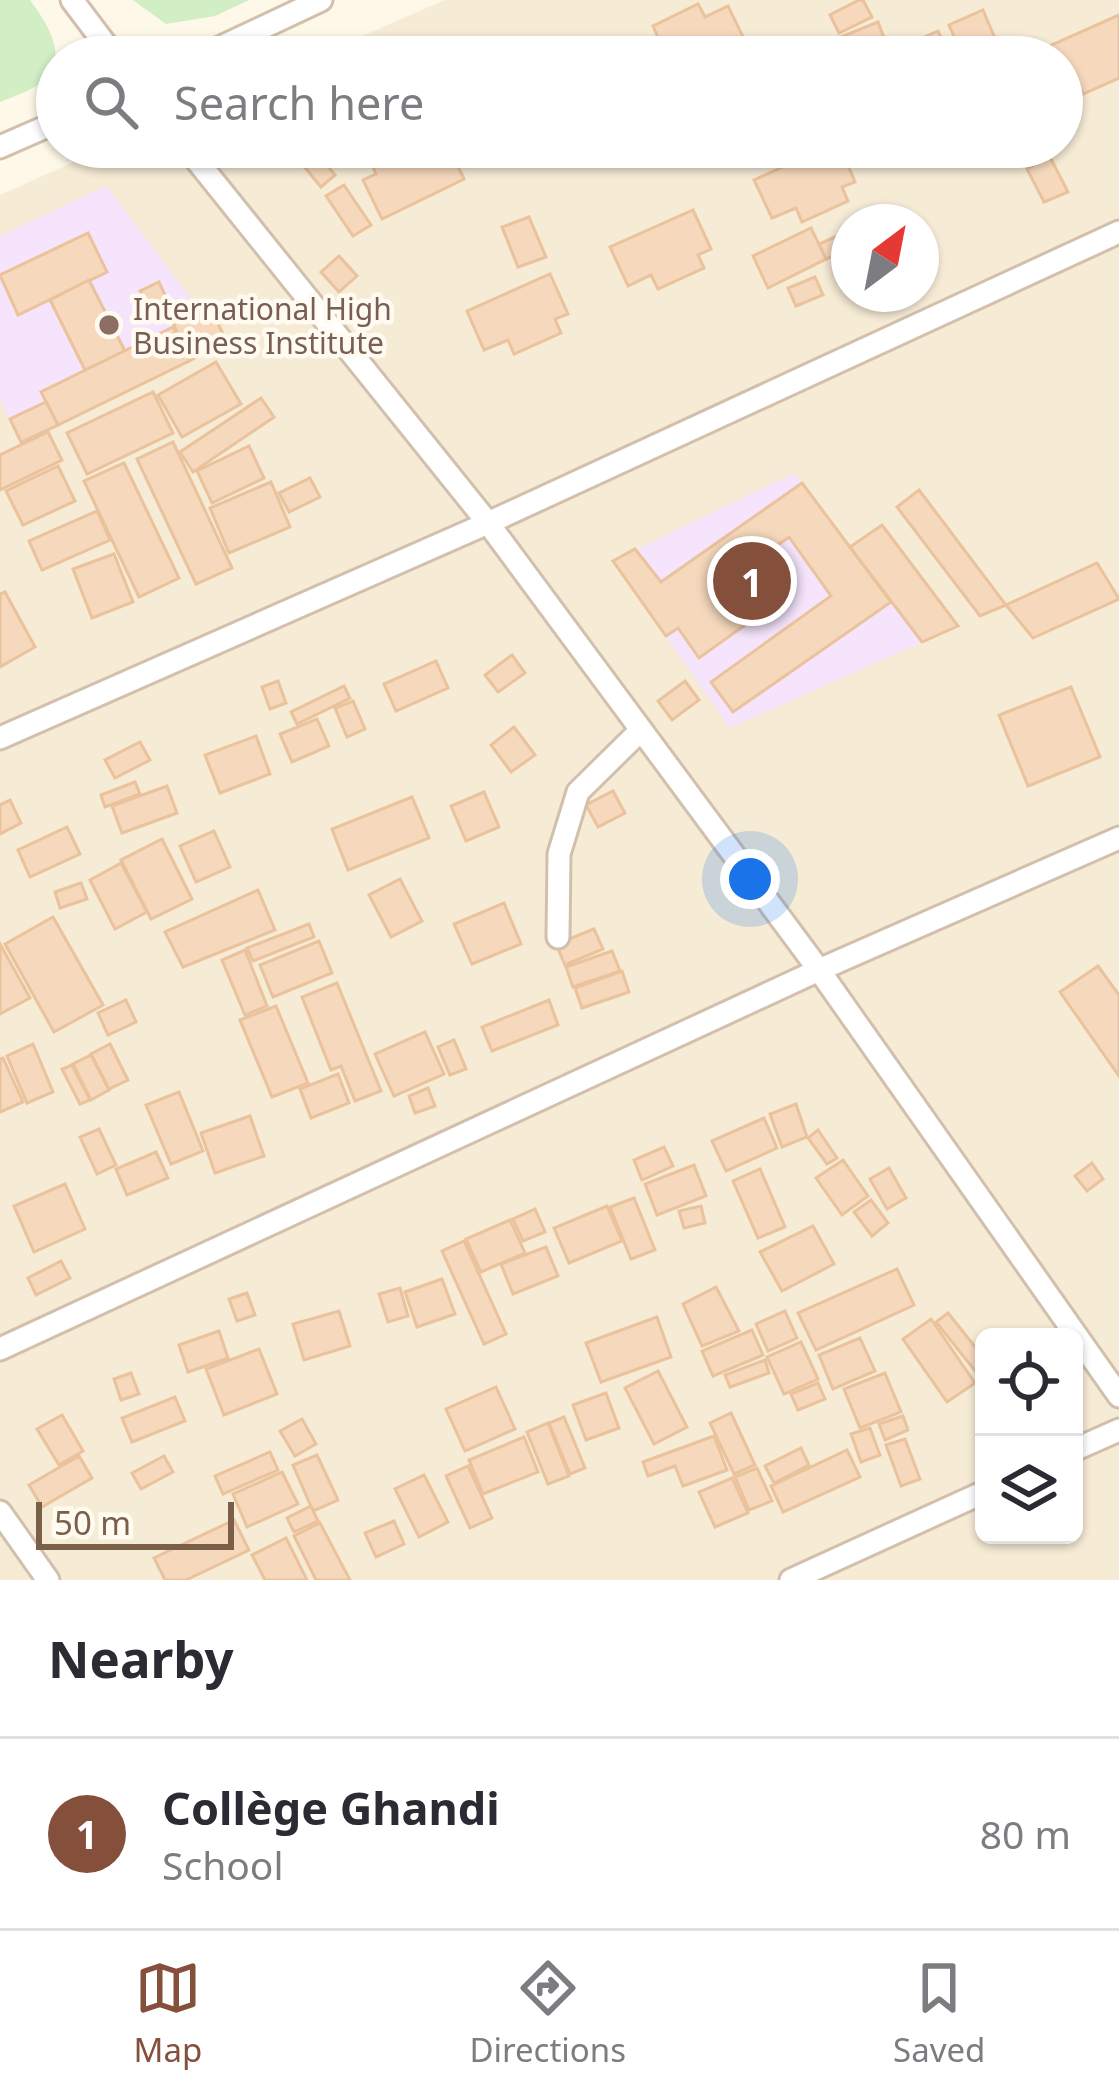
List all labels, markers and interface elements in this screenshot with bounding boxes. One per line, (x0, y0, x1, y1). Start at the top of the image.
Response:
search box (36, 36, 1083, 168)
icon: search (78, 69, 144, 135)
text: Search here (174, 72, 424, 133)
north arrow (831, 204, 939, 312)
place label: International High Business Institute (133, 288, 392, 363)
marker: International High Business Institute (96, 312, 122, 338)
pin: 1 (713, 536, 791, 626)
your location (720, 849, 780, 909)
map controls (975, 1328, 1083, 1544)
button: locate (975, 1328, 1083, 1436)
button: layers (975, 1436, 1083, 1544)
scale bar (36, 1496, 234, 1549)
text: 50 m (54, 1500, 131, 1545)
text: Nearby (48, 1623, 234, 1693)
text: Collège Ghandi (162, 1777, 500, 1838)
text: 1 (76, 1807, 98, 1860)
text: 80 m (980, 1807, 1071, 1860)
text: School (162, 1838, 284, 1891)
tab: Map (134, 1955, 202, 2072)
tab: Directions (469, 1955, 626, 2072)
tab: Saved (893, 1955, 985, 2072)

